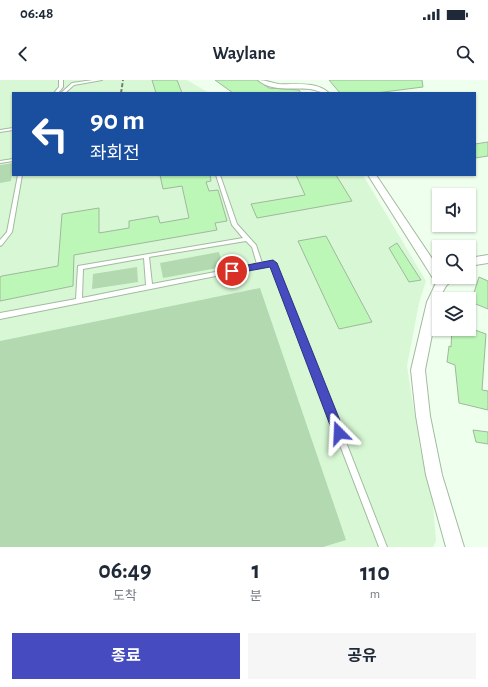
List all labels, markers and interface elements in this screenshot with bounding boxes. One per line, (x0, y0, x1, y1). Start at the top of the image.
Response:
text: 06:48 (20, 6, 53, 21)
icon: back (12, 43, 34, 65)
icon: search (454, 43, 476, 65)
text: Waylane (212, 45, 276, 63)
text: 90 m (90, 107, 145, 135)
icon: left (24, 108, 76, 160)
text: 좌회전 (90, 145, 140, 163)
map controls (432, 188, 476, 336)
button: sound (432, 188, 476, 232)
button: search (432, 240, 476, 284)
pin (215, 254, 249, 288)
icon: arrive (221, 260, 243, 282)
button: layers (432, 292, 476, 336)
position arrow (318, 412, 360, 454)
text: 06:49 (98, 559, 152, 583)
text: 1 (251, 559, 260, 583)
text: 110 (360, 561, 390, 585)
text: m (370, 588, 380, 601)
text: 도착 (113, 590, 137, 603)
text: 분 (250, 590, 262, 603)
button: 종료 (12, 633, 240, 679)
button: 공유 (248, 633, 476, 679)

